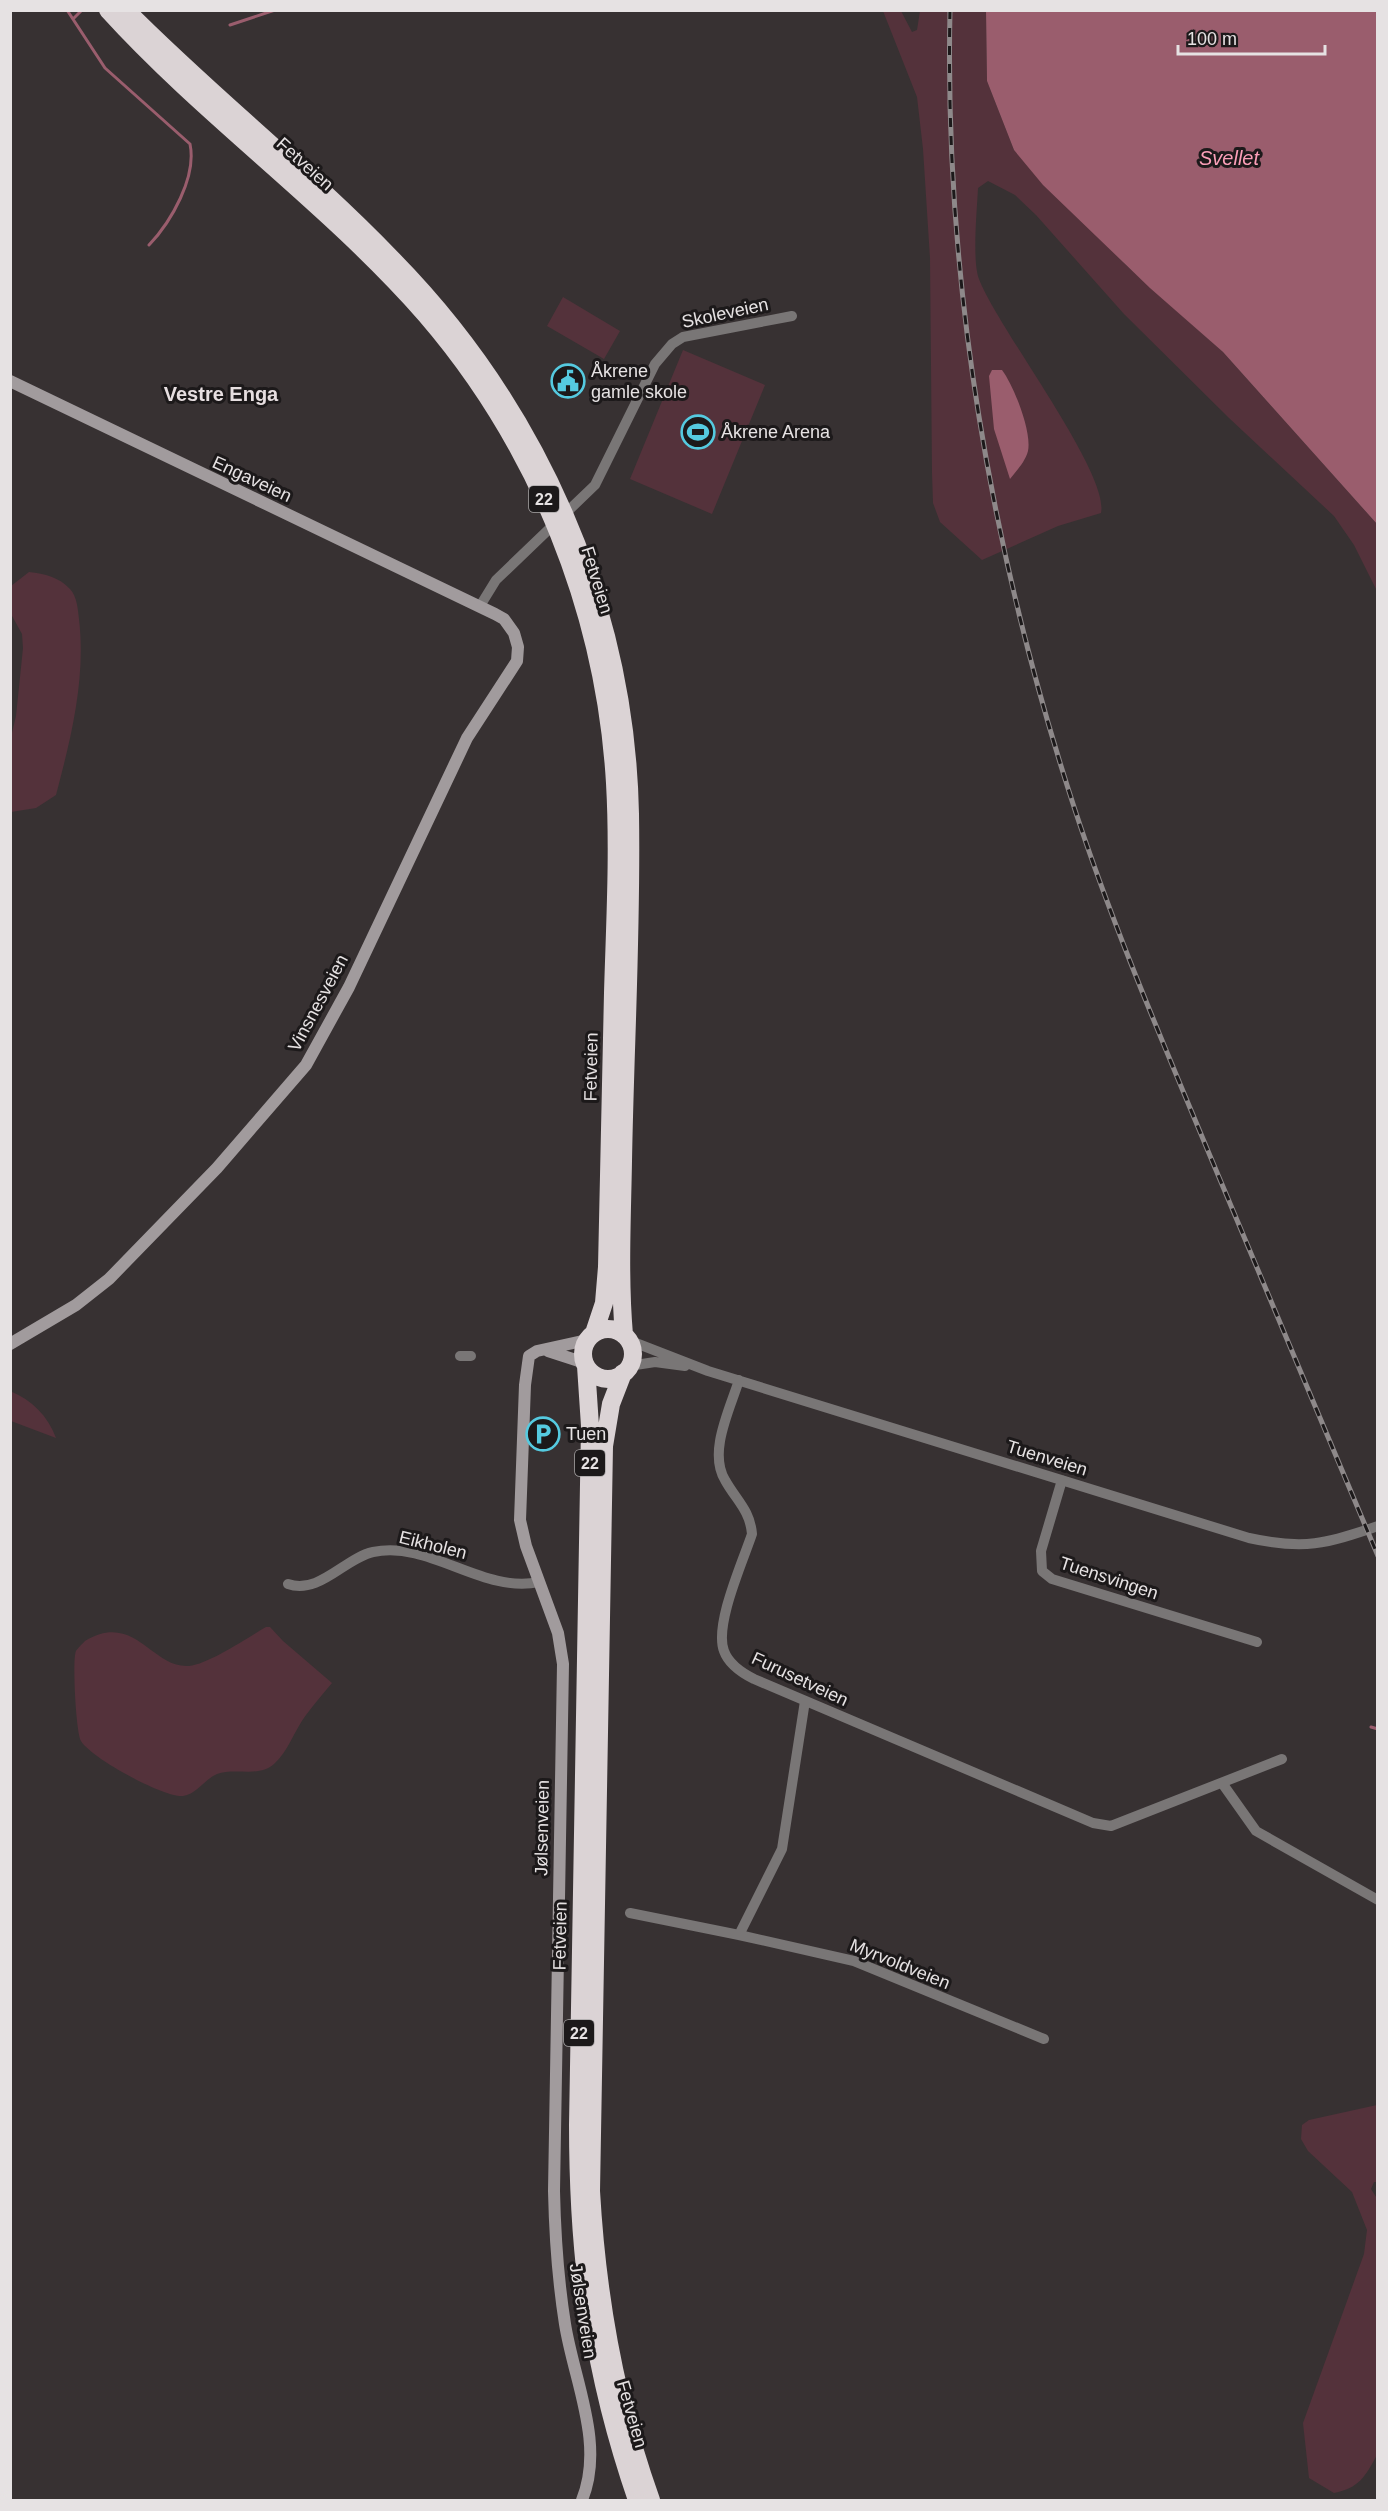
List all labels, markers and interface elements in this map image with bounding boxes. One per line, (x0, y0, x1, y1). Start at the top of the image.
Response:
scale bar (1178, 18, 1325, 56)
text: 100 m (1187, 29, 1237, 49)
street label: Fetveien (273, 133, 337, 195)
water label: Svellet (1199, 147, 1260, 169)
street label: Skoleveien (680, 294, 770, 332)
place label: Åkrene gamle skole (591, 361, 687, 402)
public building icon: Åkrene gamle skole (550, 363, 586, 399)
district label: Vestre Enga (164, 383, 279, 405)
sports icon: Åkrene Arena (680, 414, 716, 450)
place label: Åkrene Arena (721, 422, 831, 442)
street label: Engaveien (209, 452, 295, 506)
road number: 22 (529, 486, 559, 512)
street label: Fetveien (577, 544, 617, 616)
street label: Vinsnesveien (284, 951, 352, 1055)
street label: Fetveien (580, 1032, 602, 1102)
parking icon: Tuen (525, 1416, 561, 1452)
place label: Tuen (566, 1424, 606, 1444)
street label: Tuenveien (1004, 1436, 1090, 1480)
road number: 22 (575, 1450, 605, 1476)
street label: Eikholen (397, 1527, 469, 1563)
street label: Tuensvingen (1057, 1553, 1161, 1603)
street label: Furusetveien (749, 1648, 851, 1710)
street label: Jølsenveien (531, 1780, 553, 1876)
street label: Fetveien (549, 1901, 571, 1971)
street label: Myrvoldveien (847, 1935, 953, 1993)
road number: 22 (564, 2020, 594, 2046)
street label: Jølsenveien (566, 2262, 600, 2360)
street label: Fetveien (613, 2378, 651, 2450)

